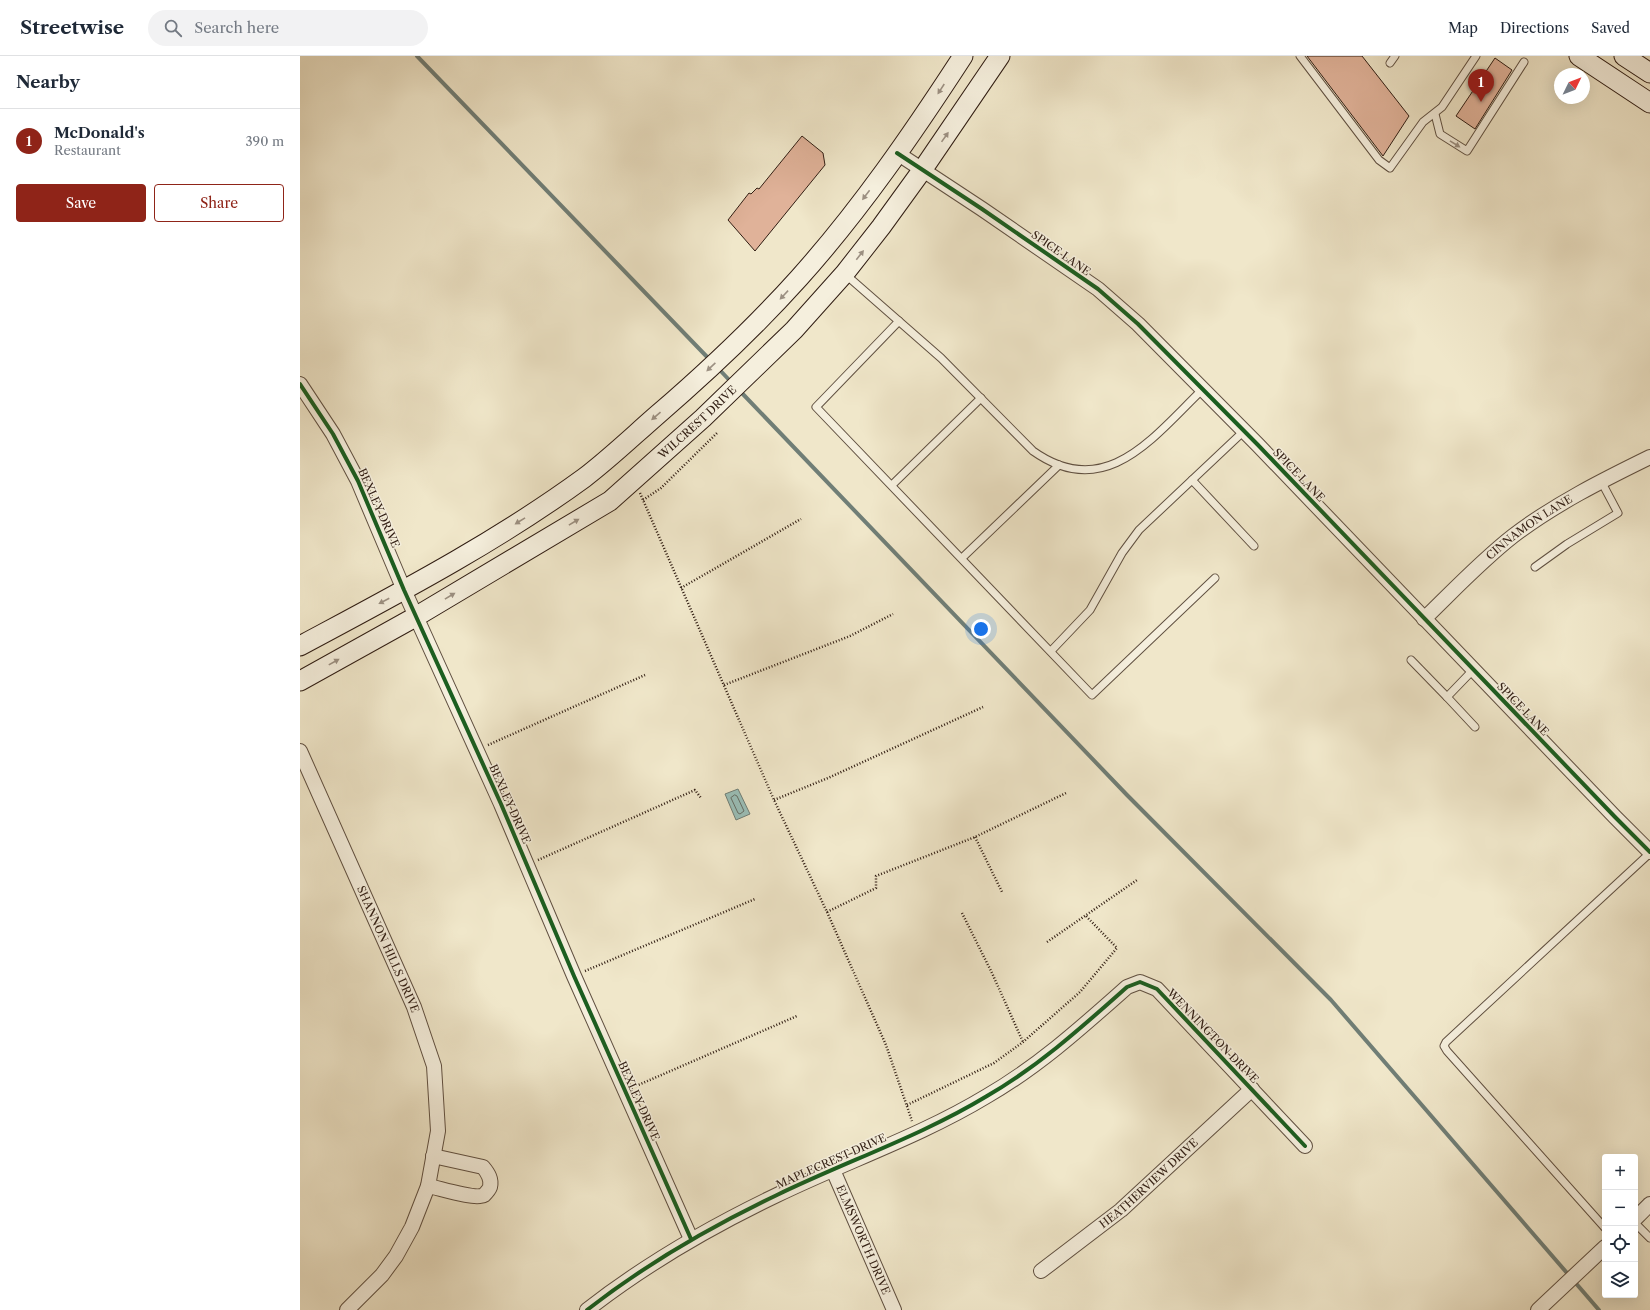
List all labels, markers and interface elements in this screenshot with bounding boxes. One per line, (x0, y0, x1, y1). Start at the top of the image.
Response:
search box (148, 10, 428, 46)
text: Streetwise (20, 16, 124, 39)
icon: search (162, 17, 184, 39)
text: Search here (194, 18, 279, 37)
text: Map (1448, 19, 1478, 37)
text: Directions (1500, 19, 1569, 37)
text: Saved (1591, 19, 1630, 37)
north arrow (1554, 68, 1590, 104)
pin: 1 (1468, 69, 1494, 102)
text: Nearby (16, 72, 80, 92)
one-way arrow (938, 83, 945, 95)
text: McDonald's (54, 123, 145, 142)
one-way arrow (941, 132, 949, 143)
text: 1 (26, 133, 32, 149)
text: 390 m (245, 133, 284, 149)
one-way arrow (1450, 140, 1460, 148)
text: Restaurant (54, 142, 121, 158)
button: Save (16, 184, 146, 222)
button: Share (154, 184, 284, 222)
one-way arrow (862, 189, 871, 200)
street label: SPICE LANE (1029, 228, 1094, 279)
one-way arrow (855, 249, 864, 260)
one-way arrow (779, 290, 788, 300)
one-way arrow (706, 362, 716, 371)
street label: WILCREST DRIVE (654, 382, 740, 462)
one-way arrow (650, 412, 661, 421)
street label: SPICE LANE (1270, 445, 1328, 505)
street label: BEXLEY DRIVE (355, 466, 403, 550)
street label: CINNAMON LANE (1483, 492, 1575, 563)
one-way arrow (514, 517, 525, 525)
one-way arrow (568, 519, 580, 526)
one-way arrow (444, 593, 456, 600)
one-way arrow (378, 598, 390, 605)
your location (971, 619, 991, 639)
one-way arrow (328, 658, 340, 665)
street label: SPICE LANE (1494, 679, 1552, 739)
street label: BEXLEY DRIVE (486, 762, 534, 846)
street label: SHANNON HILLS DRIVE (354, 884, 423, 1015)
street label: WENNINGTON DRIVE (1164, 985, 1262, 1086)
street label: BEXLEY DRIVE (615, 1059, 663, 1143)
street label: MAPLECREST DRIVE (774, 1130, 889, 1192)
street label: HEATHERVIEW DRIVE (1096, 1135, 1201, 1231)
map controls (1602, 1154, 1638, 1298)
button: + (1602, 1154, 1638, 1190)
street label: ELMSWORTH DRIVE (833, 1183, 894, 1297)
button: − (1602, 1190, 1638, 1226)
button: locate (1602, 1226, 1638, 1262)
button: layers (1602, 1262, 1638, 1298)

